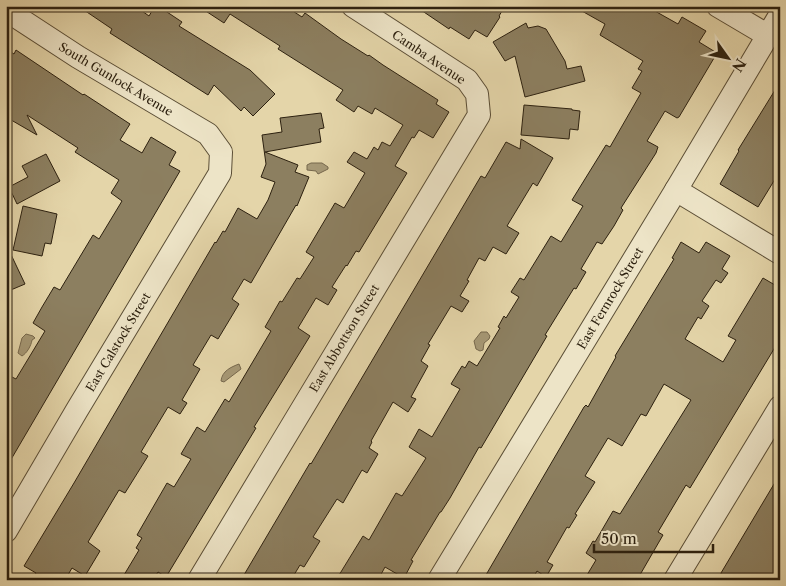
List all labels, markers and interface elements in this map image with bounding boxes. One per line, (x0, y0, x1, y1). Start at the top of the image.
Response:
street label: Camba Avenue (389, 27, 469, 87)
north arrow (704, 32, 754, 82)
street label: South Gunlock Avenue (56, 39, 176, 119)
text: N (728, 55, 750, 75)
street label: East Fernrock Street (574, 244, 647, 352)
street label: East Abbottson Street (306, 281, 383, 395)
street label: East Calstock Street (82, 289, 154, 394)
scale bar (594, 521, 712, 553)
text: 50 m (601, 529, 637, 548)

